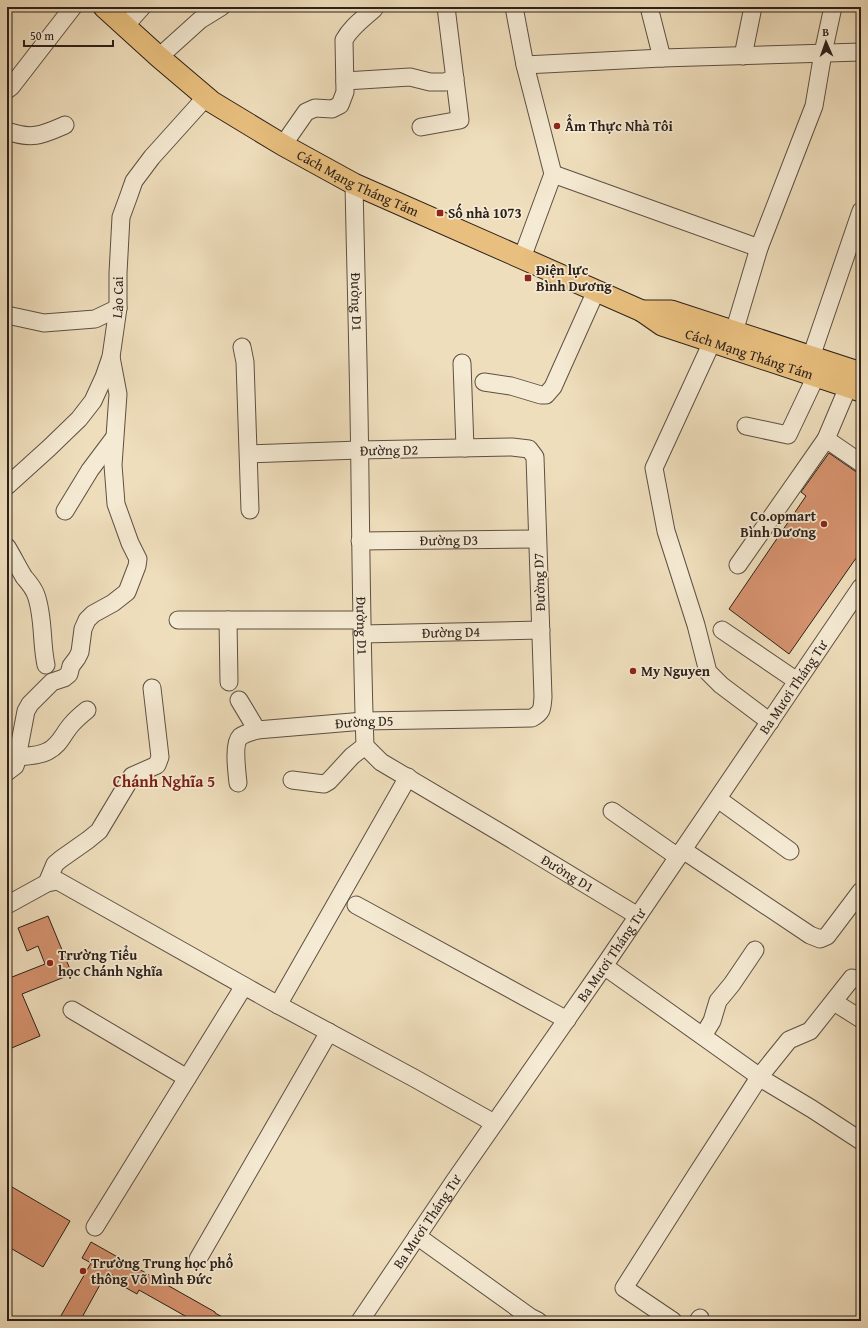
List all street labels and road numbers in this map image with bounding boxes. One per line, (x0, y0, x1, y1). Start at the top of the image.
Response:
street label: Cách Mạng Tháng Tám (293, 145, 422, 222)
street label: Đường D1 (346, 272, 367, 331)
street label: Lào Cai (107, 276, 128, 320)
street label: Cách Mạng Tháng Tám (683, 323, 816, 385)
street label: Đường D2 (360, 439, 418, 461)
street label: Đường D3 (420, 530, 478, 550)
street label: Đường D7 (528, 552, 550, 611)
street label: Đường D1 (351, 597, 373, 655)
street label: Đường D4 (422, 621, 481, 643)
street label: Ba Mươi Tháng Tư (754, 636, 832, 738)
street label: Đường D5 (334, 710, 394, 733)
street label: Đường D1 (537, 850, 598, 897)
street label: Ba Mươi Tháng Tư (572, 904, 651, 1006)
street label: Ba Mươi Tháng Tư (388, 1170, 466, 1273)

